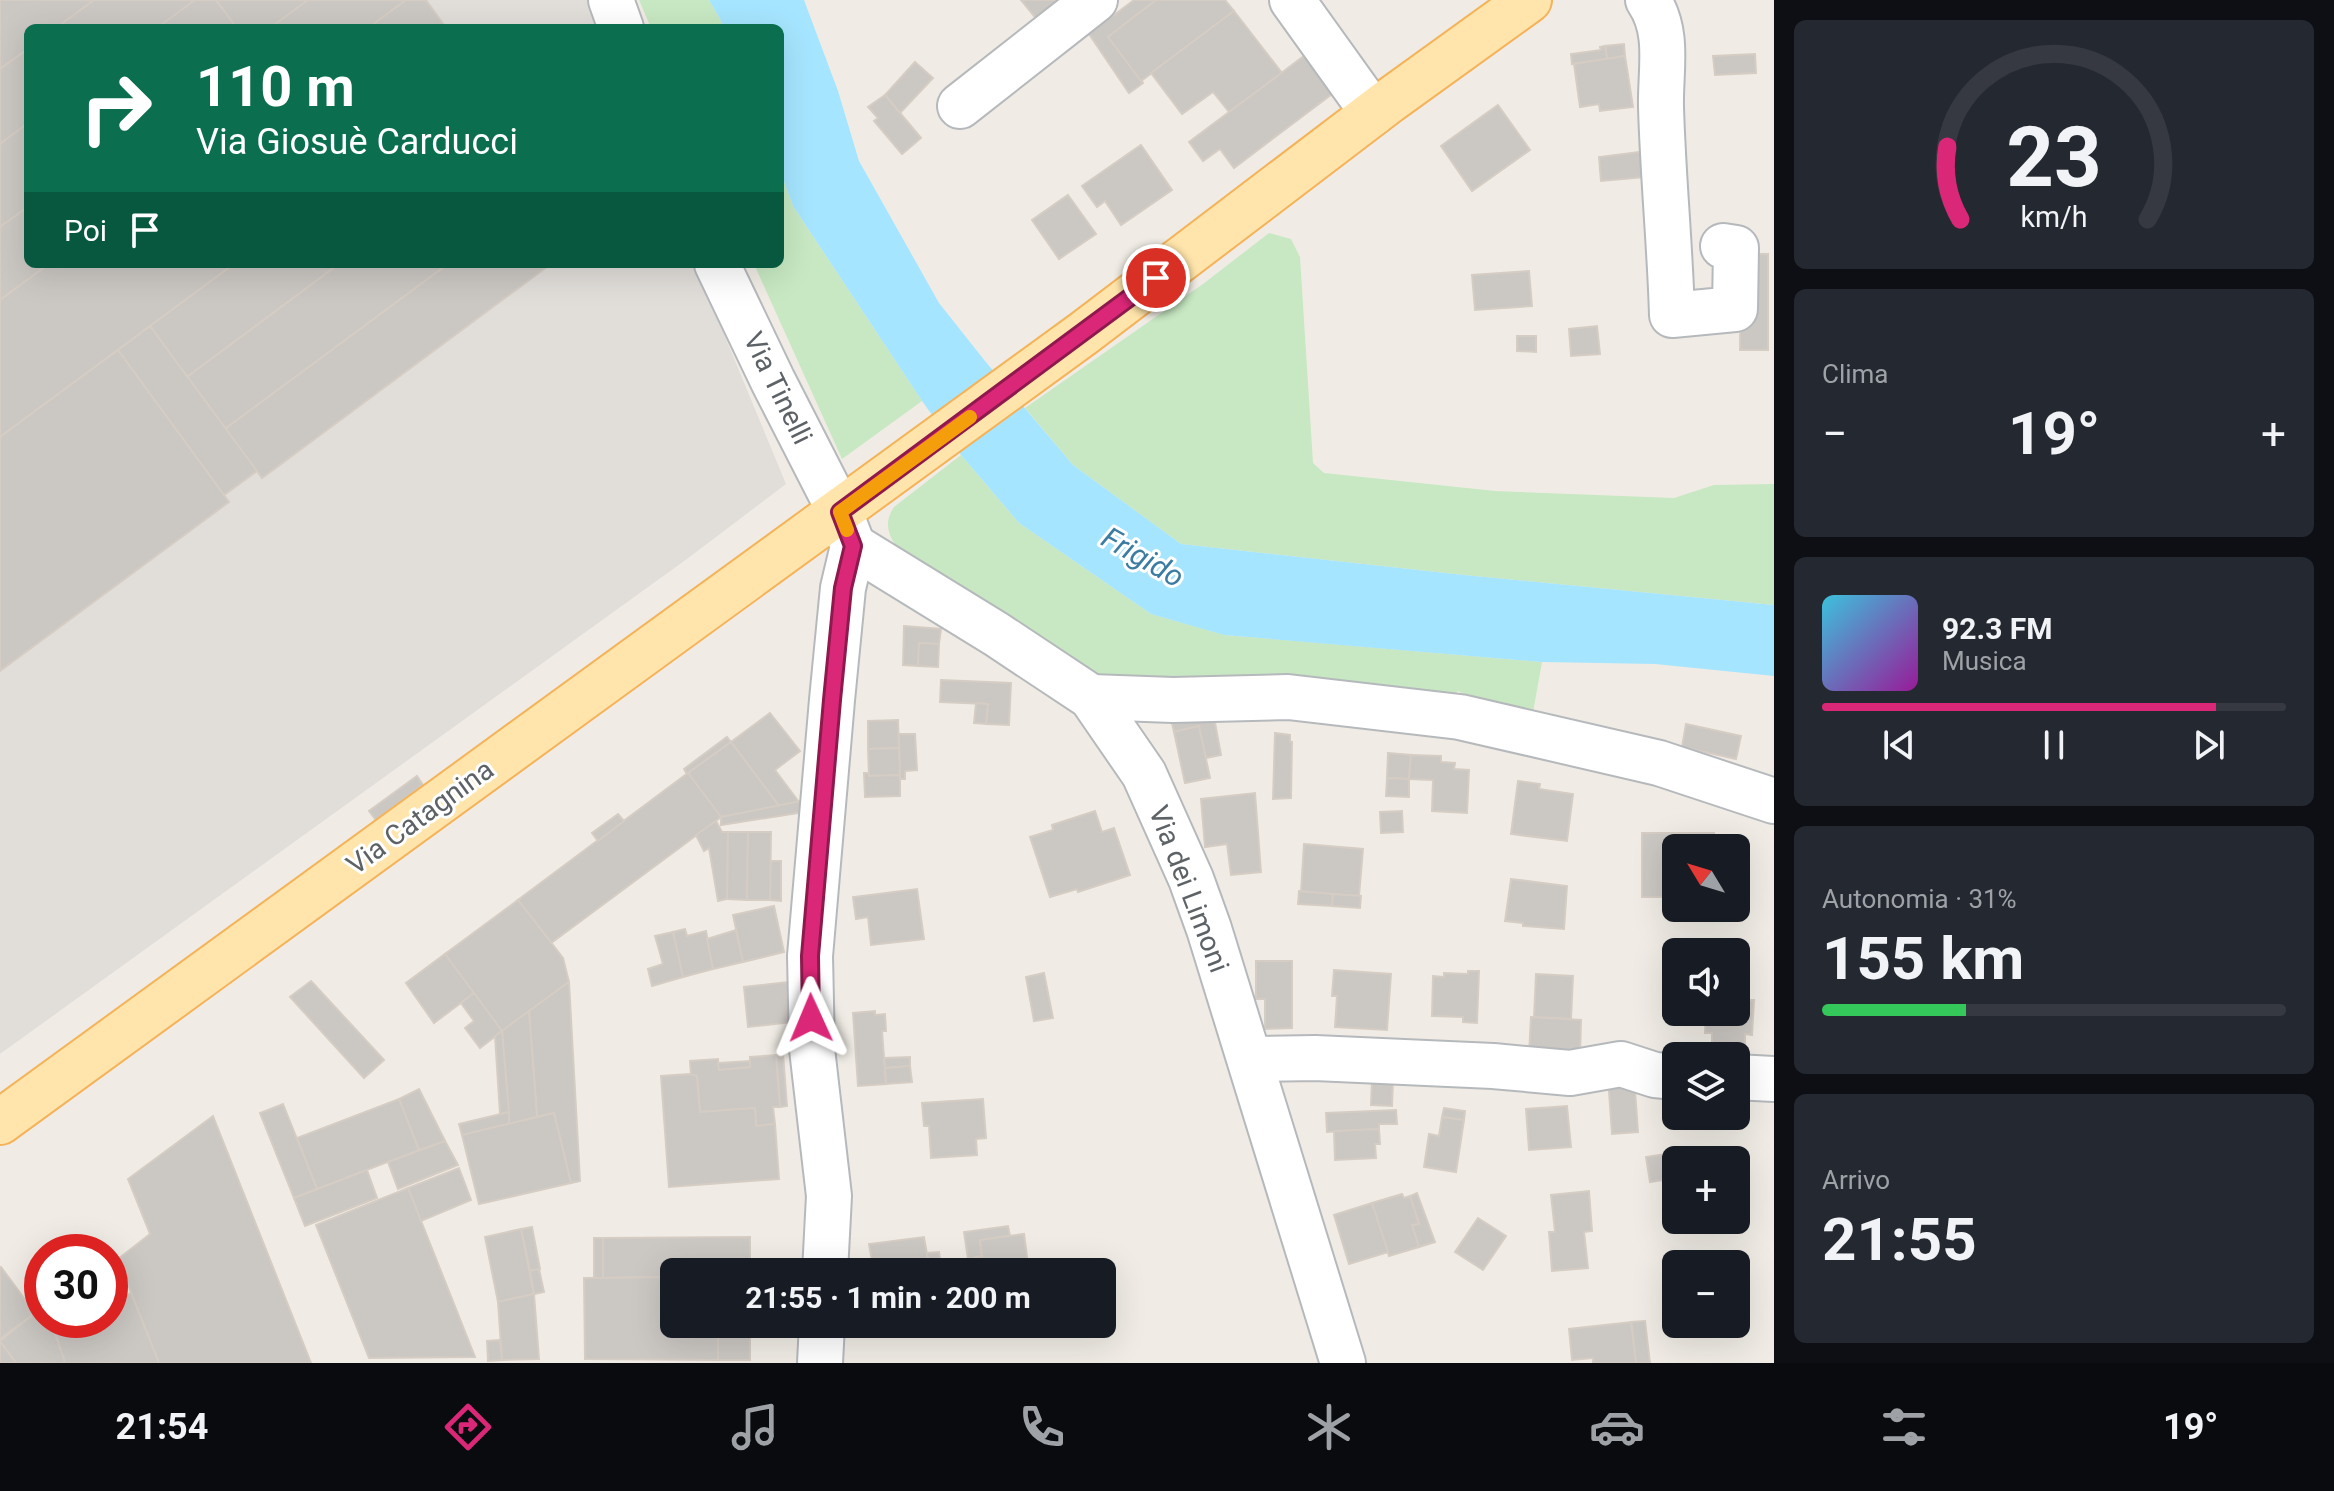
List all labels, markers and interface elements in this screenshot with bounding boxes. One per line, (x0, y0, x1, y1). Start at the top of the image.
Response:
text: 110 m (196, 54, 355, 120)
icon: right (64, 56, 168, 160)
text: 23 (2006, 109, 2102, 206)
text: Via Giosuè Carducci (196, 121, 518, 163)
text: km/h (2020, 200, 2088, 234)
icon: arrive (123, 208, 167, 252)
text: Poi (64, 213, 107, 248)
pin (1122, 244, 1190, 312)
icon: arrive (1134, 256, 1178, 300)
street label: Via Tinelli (737, 327, 819, 449)
text: Clima (1822, 359, 1889, 389)
text: 19° (2008, 398, 2100, 469)
text: − (1822, 408, 1847, 460)
text: + (2261, 408, 2286, 460)
water label: Frigido (1096, 520, 1190, 594)
text: 92.3 FM (1942, 611, 2053, 646)
text: Musica (1942, 646, 2027, 676)
icon: previous (1877, 723, 1921, 767)
icon: pause (2032, 723, 2076, 767)
icon: next (2187, 723, 2231, 767)
street label: Via Catagnina (340, 753, 500, 881)
street label: Via dei Limoni (1142, 801, 1236, 977)
north arrow (1662, 834, 1750, 922)
map controls (1662, 834, 1750, 1338)
text: Autonomia · 31% (1822, 884, 2017, 914)
text: 155 km (1822, 923, 2024, 994)
button: sound (1662, 938, 1750, 1026)
position arrow (769, 976, 853, 1060)
button: layers (1662, 1042, 1750, 1130)
button: + (1662, 1146, 1750, 1234)
text: Arrivo (1822, 1165, 1890, 1195)
text: 21:55 (1822, 1204, 1977, 1275)
speed limit sign: 30 (24, 1234, 128, 1338)
button: − (1662, 1250, 1750, 1338)
text: 21:55 · 1 min · 200 m (745, 1280, 1031, 1315)
icon: directions (440, 1399, 496, 1455)
icon: music (727, 1399, 783, 1455)
icon: phone (1014, 1399, 1070, 1455)
icon: climate (1301, 1399, 1357, 1455)
icon: car (1589, 1399, 1645, 1455)
icon: filters (1876, 1399, 1932, 1455)
text: 21:54 (116, 1406, 208, 1448)
text: 19° (2163, 1406, 2218, 1448)

